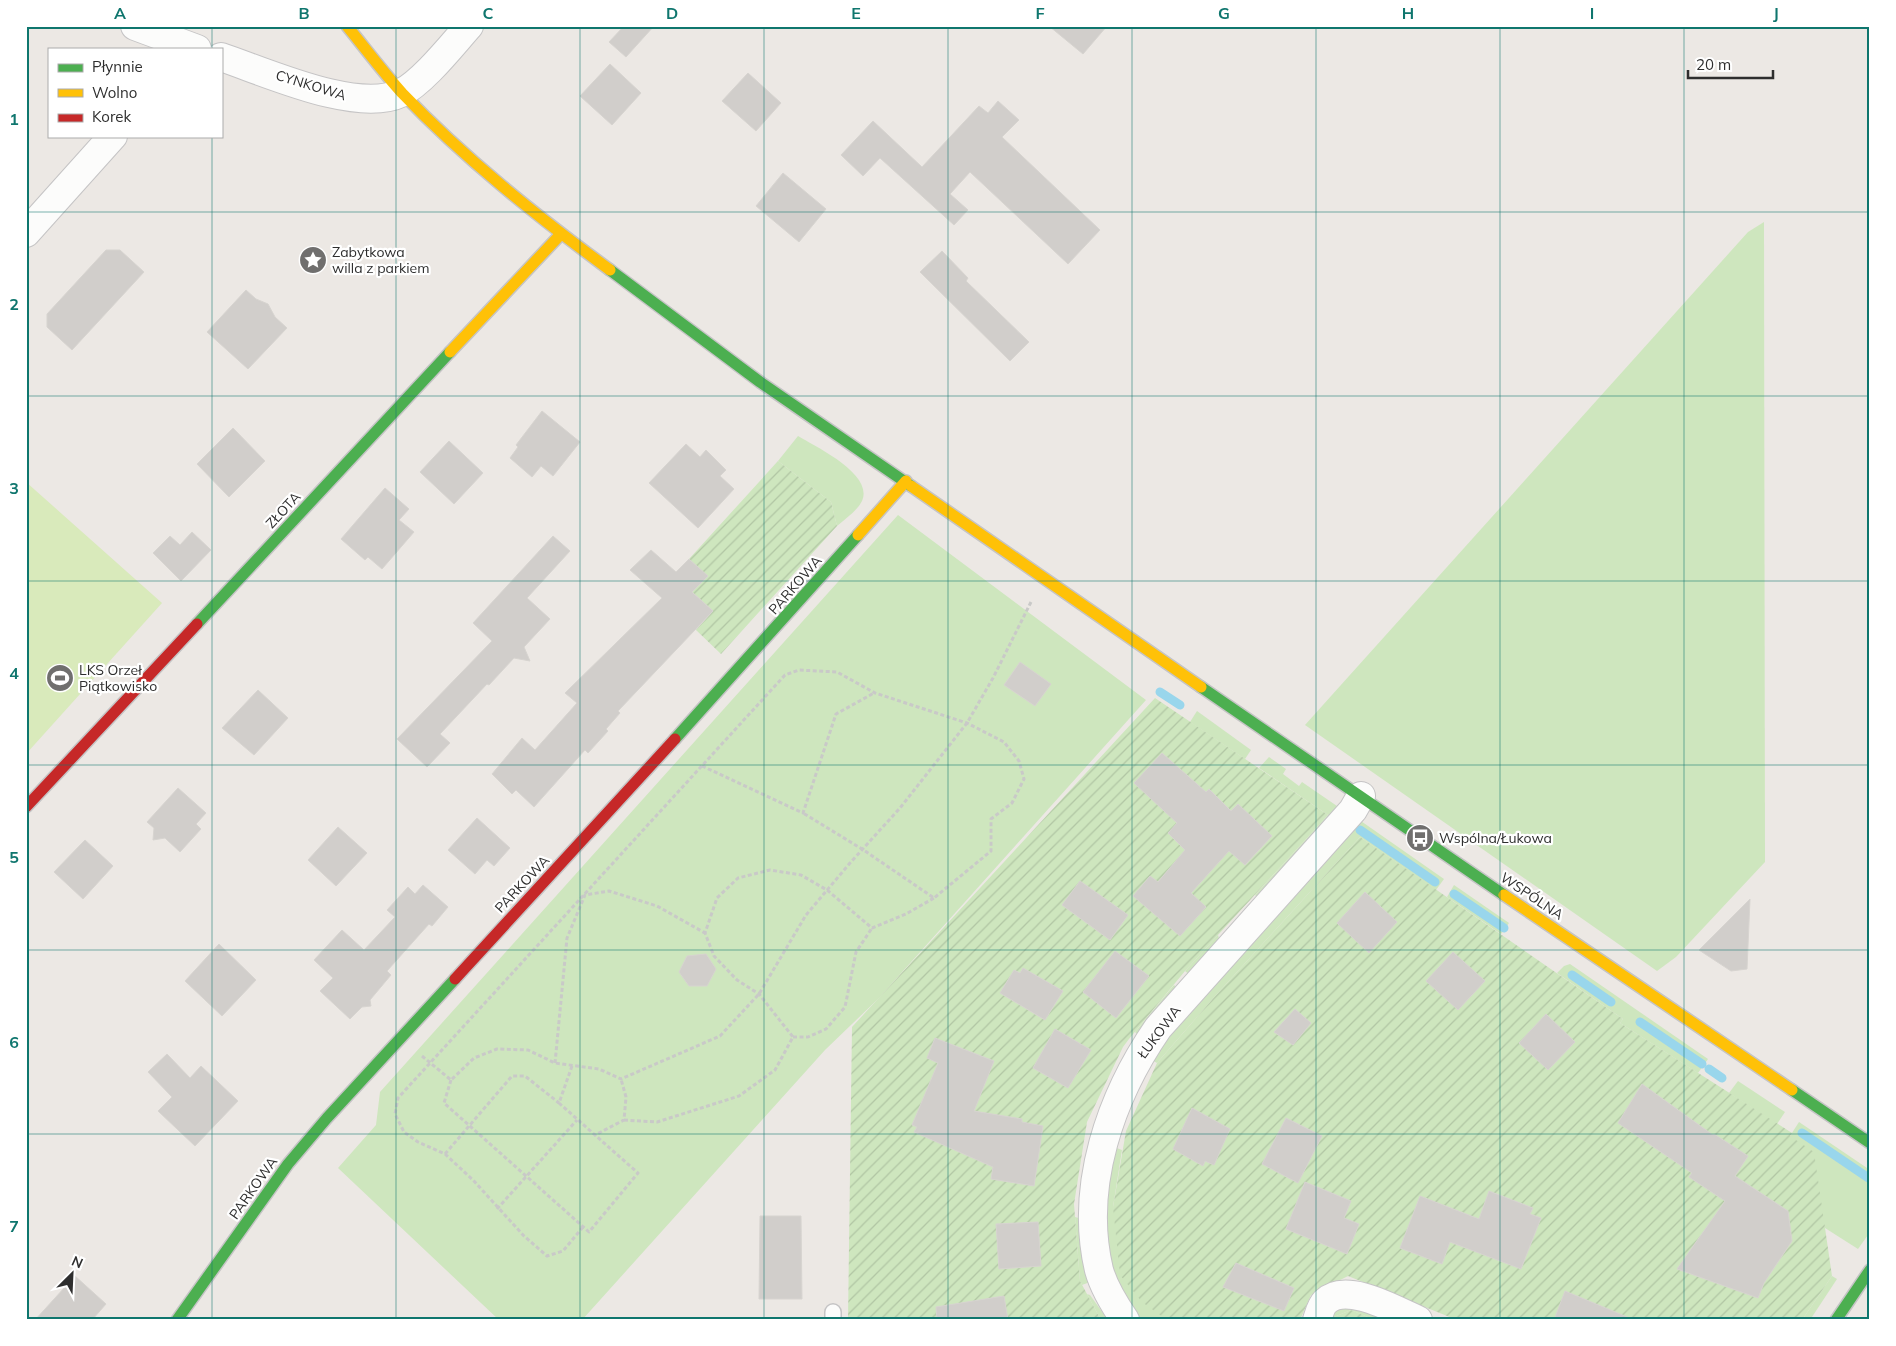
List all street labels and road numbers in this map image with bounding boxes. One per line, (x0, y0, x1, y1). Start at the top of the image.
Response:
street label: CYNKOWA (274, 66, 349, 104)
street label: ZŁOTA (262, 488, 305, 532)
street label: PARKOWA (765, 551, 826, 618)
street label: PARKOWA (491, 851, 554, 917)
street label: WSPÓLNA (1497, 868, 1568, 924)
street label: ŁUKOWA (1133, 1001, 1185, 1063)
street label: PARKOWA (225, 1153, 281, 1223)

